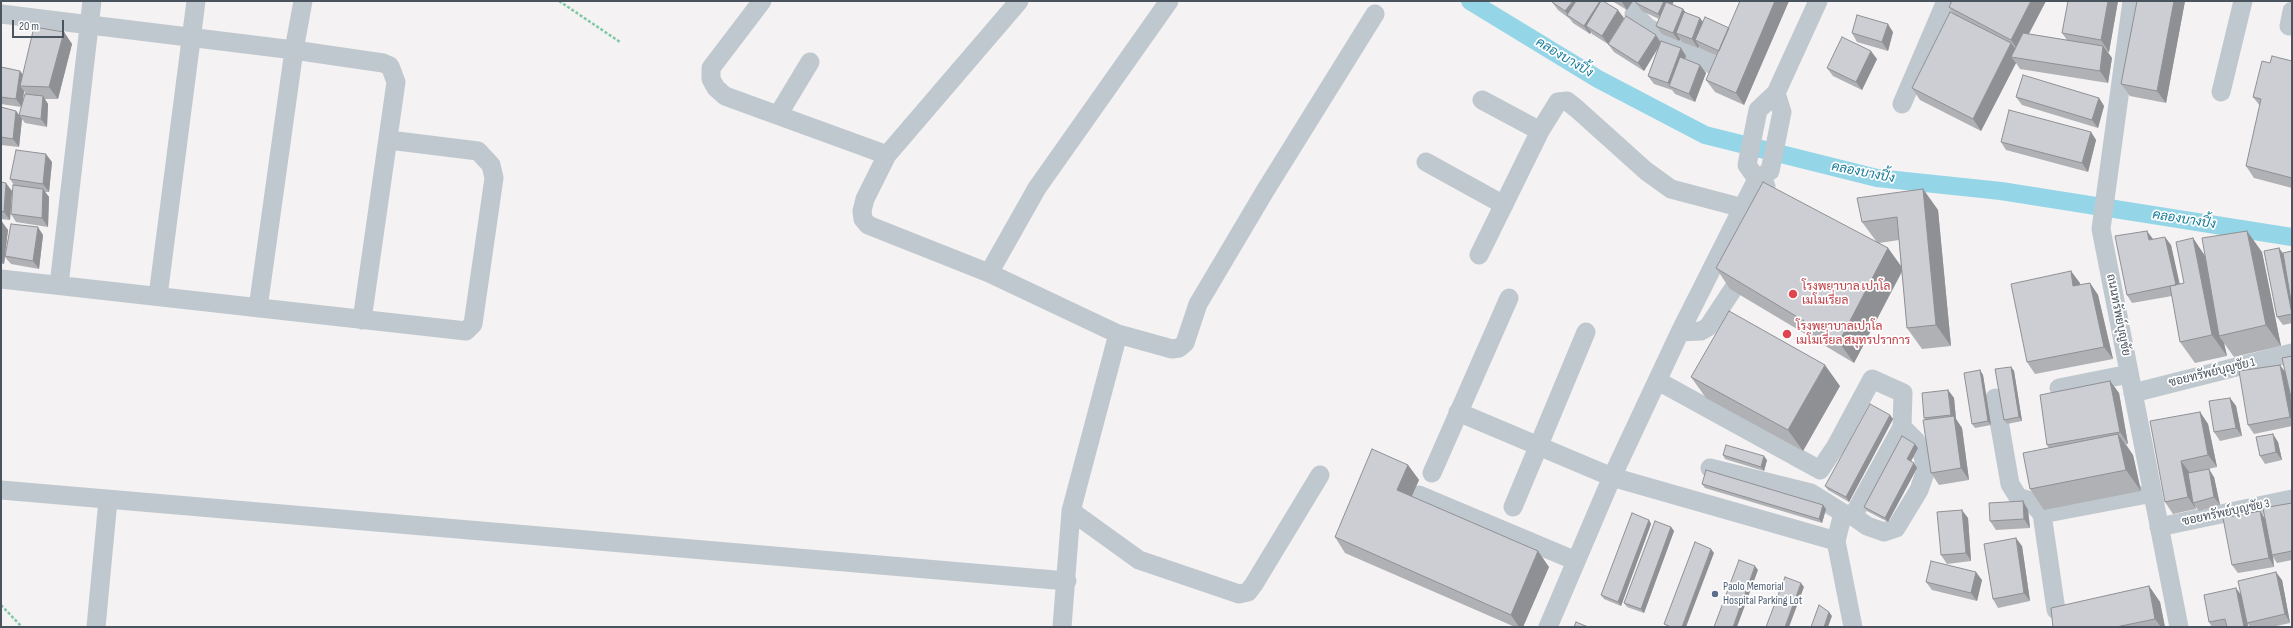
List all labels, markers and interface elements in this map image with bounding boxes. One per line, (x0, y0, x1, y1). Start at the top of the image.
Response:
scale bar (14, 12, 66, 38)
text: 20 m (19, 19, 39, 34)
water label: คลองบางปิ้ง (1533, 35, 1595, 81)
water label: คลองบางปิ้ง (1830, 159, 1896, 187)
water label: คลองบางปิ้ง (2151, 207, 2217, 233)
street label: ถนนทรัพย์บุญชัย (2103, 273, 2133, 357)
place label: โรงพยาบาล เปาโล เมโมเรี่ยล (1802, 280, 1890, 308)
marker: โรงพยาบาล เปาโล เมโมเรี่ยล (1787, 288, 1799, 300)
place label: โรงพยาบาลเปาโล เมโมเรี่ยล สมุทรปราการ (1796, 320, 1910, 348)
marker: โรงพยาบาลเปาโล เมโมเรี่ยล สมุทรปราการ (1781, 328, 1793, 340)
street label: ซอยทรัพย์บุญชัย 1 (2167, 355, 2257, 391)
street label: ซอยทรัพย์บุญชัย 3 (2181, 497, 2271, 529)
place label: Paolo Memorial Hospital Parking Lot (1723, 580, 1803, 608)
marker: Paolo Memorial Hospital Parking Lot (1710, 589, 1720, 599)

